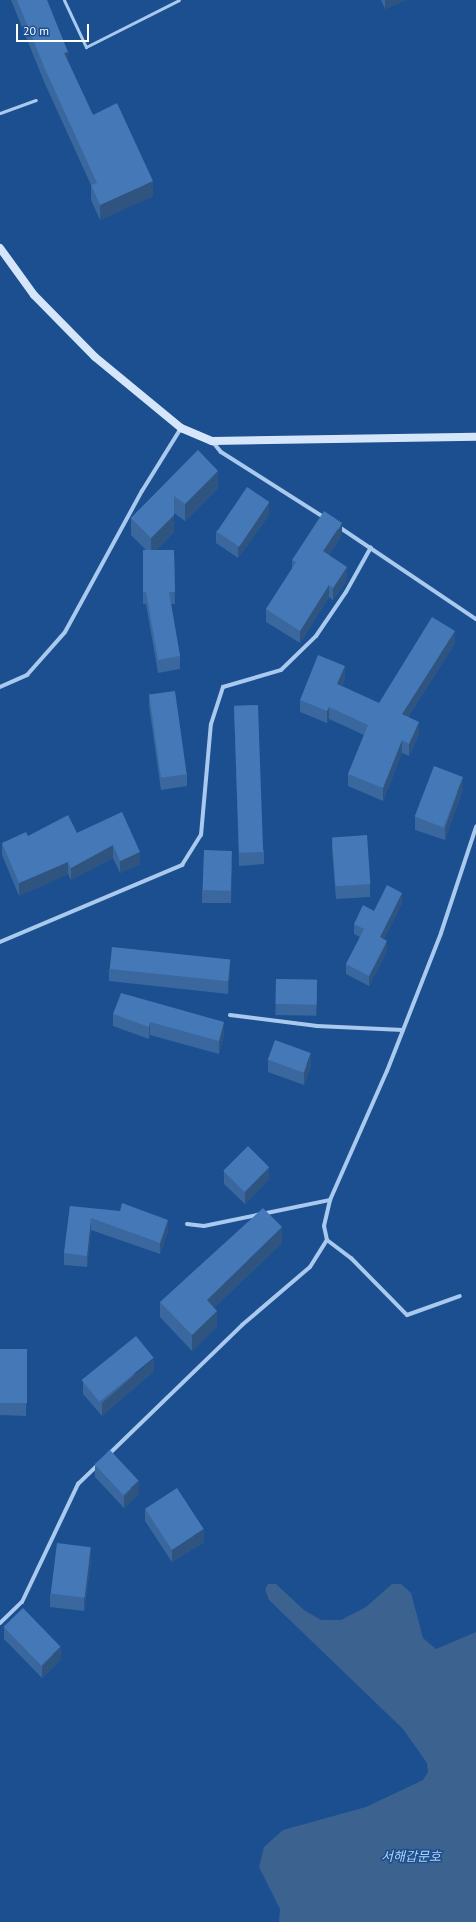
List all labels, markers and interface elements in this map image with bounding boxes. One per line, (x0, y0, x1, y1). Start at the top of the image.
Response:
scale bar (18, 16, 91, 42)
text: 20 m (23, 23, 49, 38)
water label: 서해갑문호 (381, 1849, 441, 1865)

